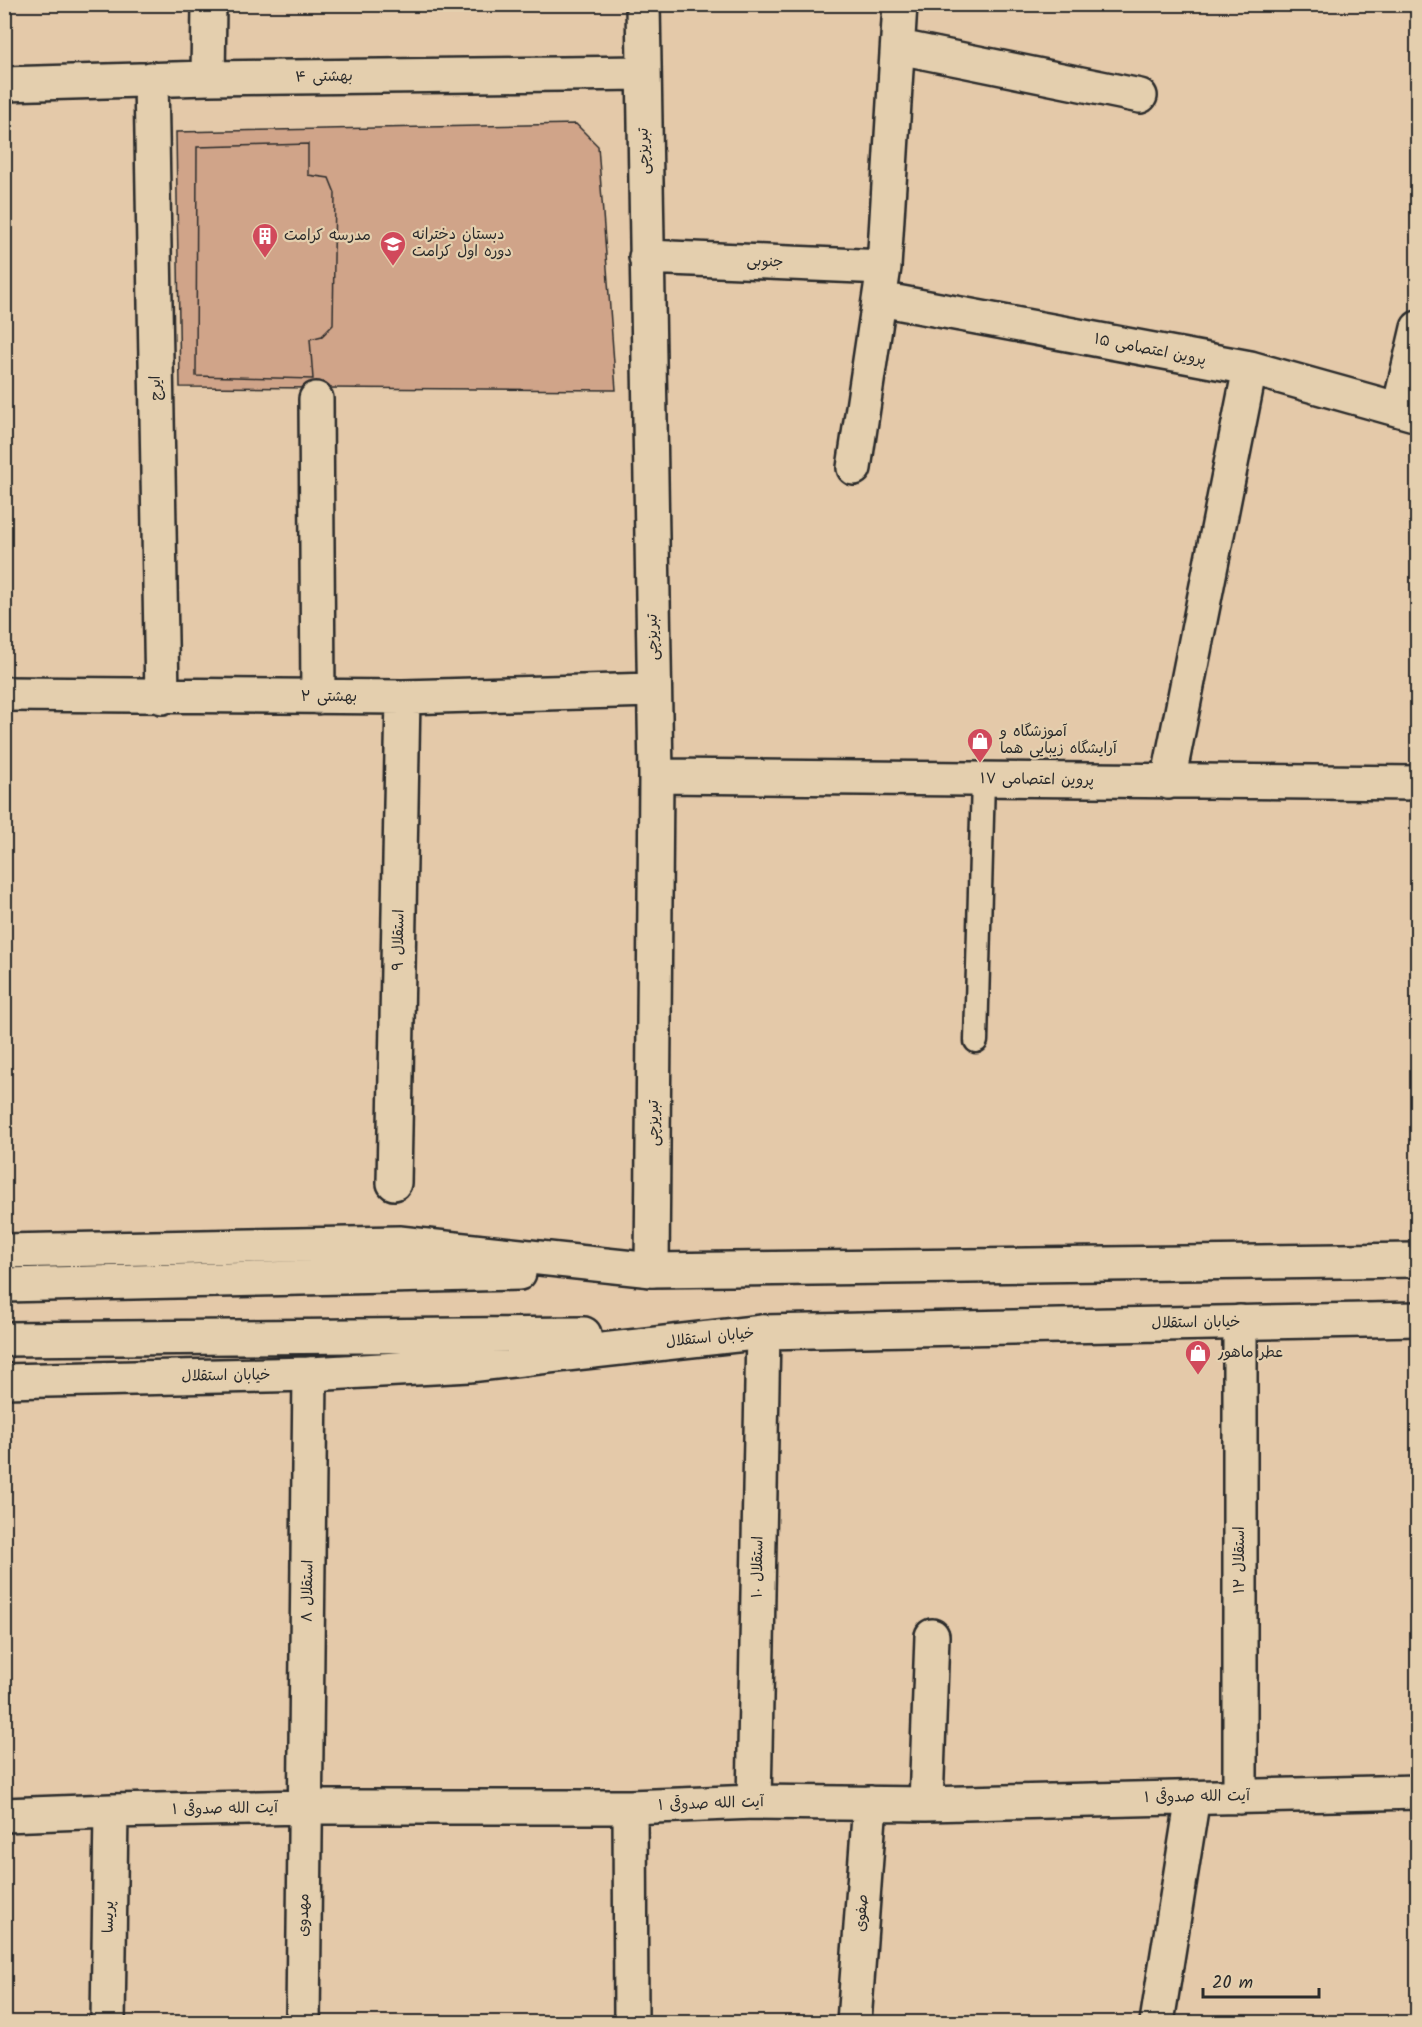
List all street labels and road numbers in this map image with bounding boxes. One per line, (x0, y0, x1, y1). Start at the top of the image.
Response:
street label: بهشتی ۴ (295, 64, 353, 90)
street label: تبریزچی (632, 127, 656, 174)
street label: جنوبی (746, 249, 784, 275)
street label: پروین اعتصامی ۱۵ (1092, 327, 1208, 373)
street label: ایرج (144, 375, 168, 401)
street label: تبریزچی (641, 613, 665, 660)
street label: بهشتی ۲ (301, 685, 357, 709)
street label: پروین اعتصامی ۱۷ (980, 767, 1094, 793)
street label: استقلال ۹ (386, 909, 412, 971)
street label: تبریزچی (642, 1099, 666, 1146)
street label: خیابان استقلال (1151, 1310, 1241, 1336)
street label: خیابان استقلال (664, 1321, 756, 1355)
street label: خیابان استقلال (181, 1363, 271, 1389)
street label: استقلال ۱۲ (1228, 1526, 1252, 1594)
street label: استقلال ۱۰ (745, 1536, 771, 1598)
street label: استقلال ۸ (295, 1560, 321, 1622)
street label: آیت الله صدوقی ۱ (1144, 1784, 1251, 1810)
street label: آیت الله صدوقی ۱ (658, 1790, 766, 1818)
street label: آیت الله صدوقی ۱ (172, 1796, 279, 1822)
street label: مهدوی (292, 1893, 316, 1937)
street label: صفوی (849, 1893, 875, 1933)
street label: پریسا (97, 1901, 121, 1933)

